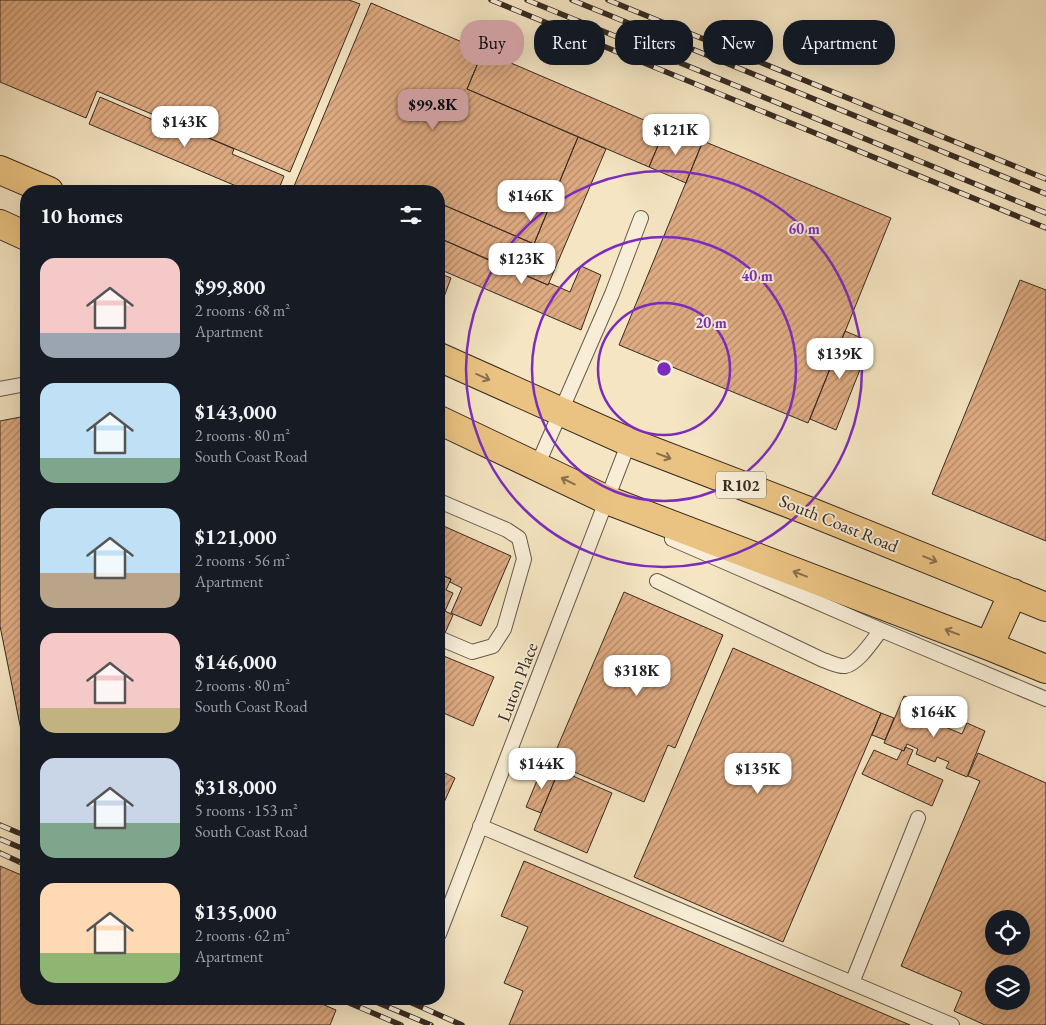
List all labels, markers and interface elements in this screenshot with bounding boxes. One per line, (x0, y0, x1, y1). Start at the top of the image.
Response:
chip: Buy (460, 20, 524, 65)
chip: Rent (534, 20, 605, 65)
chip: Filters (615, 20, 693, 65)
chip: New (703, 20, 773, 65)
chip: Apartment (783, 20, 895, 65)
pin: $99.8K (392, 88, 474, 131)
text: $99.8K (409, 94, 457, 115)
pin: $143K (150, 106, 220, 148)
text: $143K (163, 111, 207, 132)
pin: $121K (641, 114, 711, 156)
text: $121K (654, 119, 698, 140)
pin: $146K (496, 180, 566, 222)
text: $146K (509, 185, 553, 206)
icon: filters (397, 201, 425, 229)
text: 10 homes (40, 202, 123, 229)
text: 60 m (788, 219, 820, 238)
pin: $123K (487, 242, 557, 285)
text: $123K (500, 248, 544, 269)
text: 40 m (741, 266, 773, 285)
text: $99,800 (195, 273, 265, 300)
icon: home (80, 278, 140, 338)
text: 2 rooms · 68 m² (195, 300, 290, 321)
text: 20 m (695, 313, 727, 332)
text: Apartment (195, 321, 263, 342)
pin: $139K (805, 338, 875, 380)
text: $139K (818, 343, 862, 364)
centre of rings (655, 360, 673, 378)
one-way arrow (475, 372, 490, 382)
text: $143,000 (195, 398, 277, 425)
icon: home (80, 403, 140, 463)
text: 2 rooms · 80 m² (195, 425, 290, 446)
text: South Coast Road (195, 446, 307, 467)
one-way arrow (656, 452, 671, 461)
road number: R102 (716, 472, 766, 498)
one-way arrow (561, 476, 576, 485)
street label: South Coast Road (776, 489, 903, 558)
text: $121,000 (195, 523, 277, 550)
icon: home (80, 528, 140, 588)
text: 2 rooms · 56 m² (195, 550, 290, 571)
one-way arrow (922, 555, 937, 565)
one-way arrow (793, 568, 808, 578)
text: Apartment (195, 571, 263, 592)
one-way arrow (945, 626, 960, 636)
street label: Luton Place (491, 639, 543, 725)
text: $146,000 (195, 648, 277, 675)
icon: home (80, 653, 140, 713)
pin: $318K (602, 654, 672, 697)
text: $318K (615, 660, 659, 681)
text: 2 rooms · 80 m² (195, 675, 290, 696)
text: South Coast Road (195, 696, 307, 717)
pin: $164K (899, 696, 969, 738)
text: $164K (912, 701, 956, 722)
pin: $144K (507, 748, 577, 790)
pin: $135K (723, 752, 793, 795)
text: $144K (520, 753, 564, 774)
text: $135K (736, 758, 780, 779)
text: $318,000 (195, 773, 277, 800)
icon: home (80, 778, 140, 838)
text: 5 rooms · 153 m² (195, 800, 298, 821)
text: South Coast Road (195, 821, 307, 842)
text: $135,000 (195, 898, 277, 925)
icon: home (80, 903, 140, 963)
map controls (985, 910, 1030, 1010)
button: locate (985, 910, 1030, 955)
text: 2 rooms · 62 m² (195, 925, 290, 946)
text: Apartment (195, 946, 263, 967)
button: layers (985, 965, 1030, 1010)

